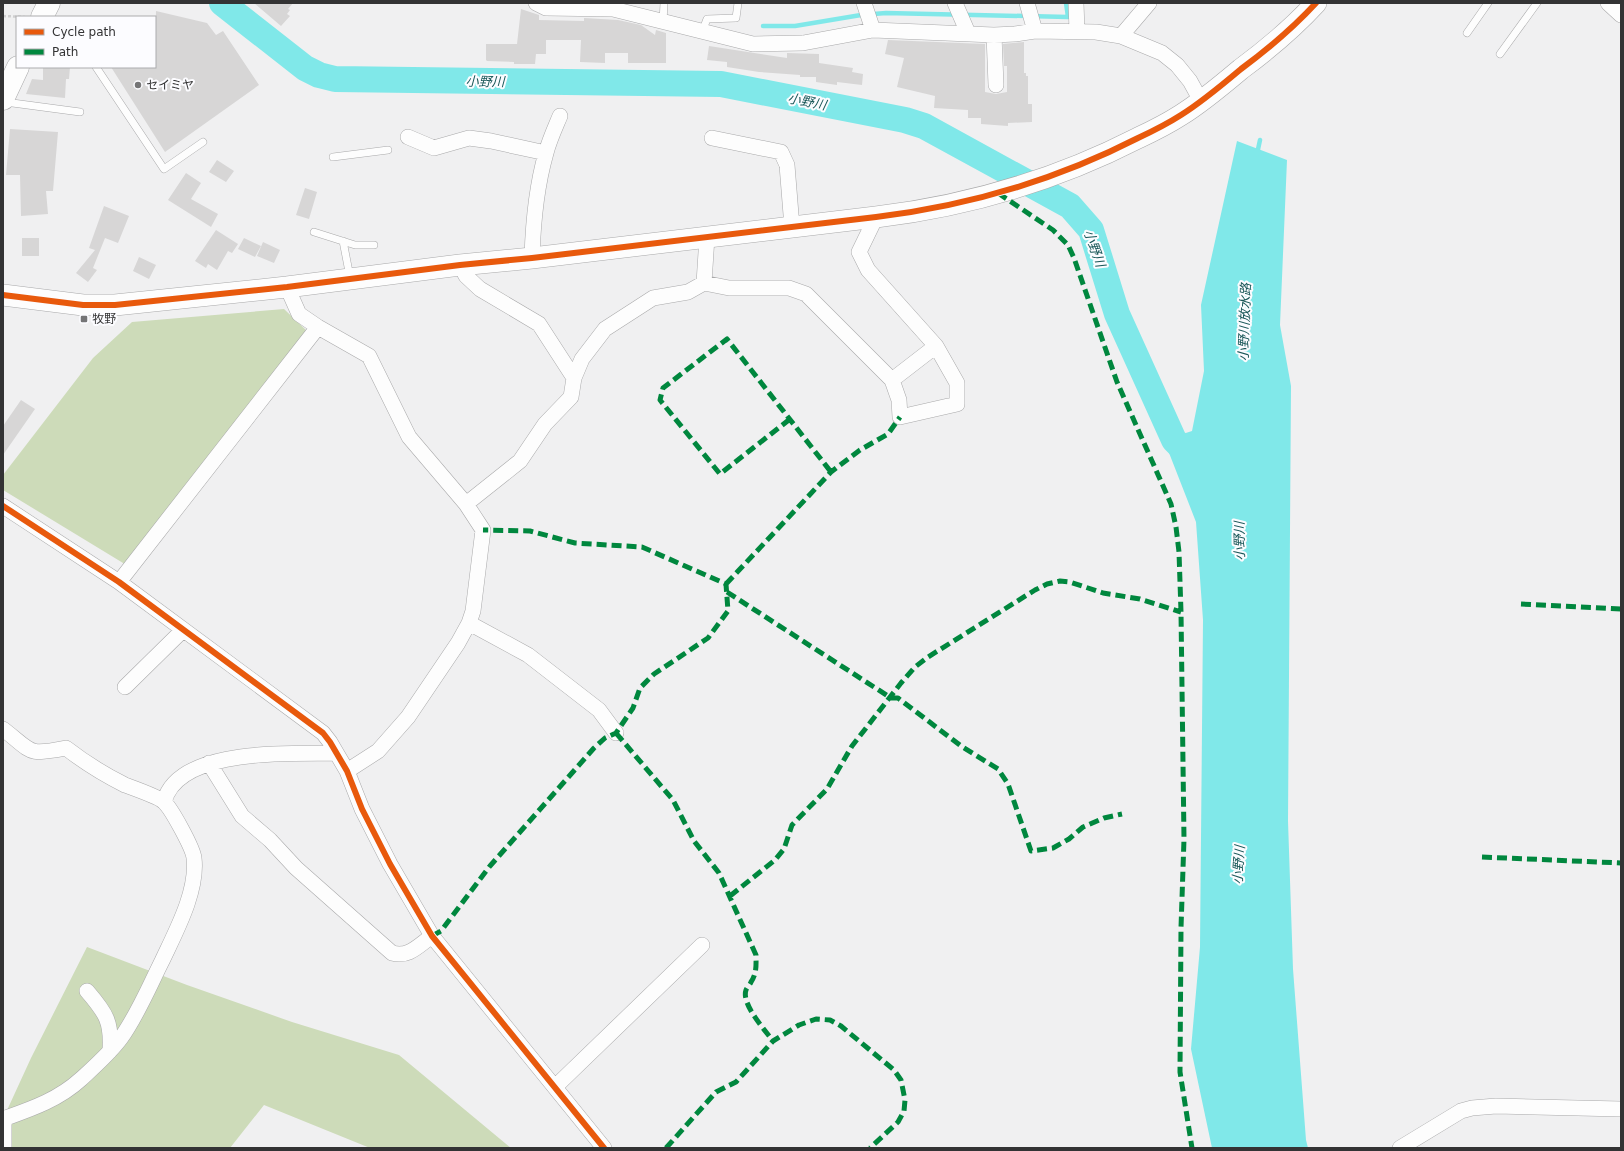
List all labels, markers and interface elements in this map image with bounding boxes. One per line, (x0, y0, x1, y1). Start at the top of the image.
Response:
legend (16, 16, 156, 68)
text: Cycle path (52, 25, 116, 39)
text: Path (52, 45, 78, 59)
water label: 小野川 (465, 74, 507, 89)
place label: セイミヤ (146, 78, 194, 92)
marker: セイミヤ (133, 80, 143, 90)
water label: 小野川 (786, 90, 829, 113)
water label: 小野川 (1081, 227, 1109, 271)
water label: 小野川放水路 (1236, 282, 1253, 361)
place label: 牧野 (92, 312, 116, 326)
marker: 牧野 (79, 314, 89, 324)
water label: 小野川 (1232, 519, 1247, 561)
water label: 小野川 (1230, 843, 1247, 885)

